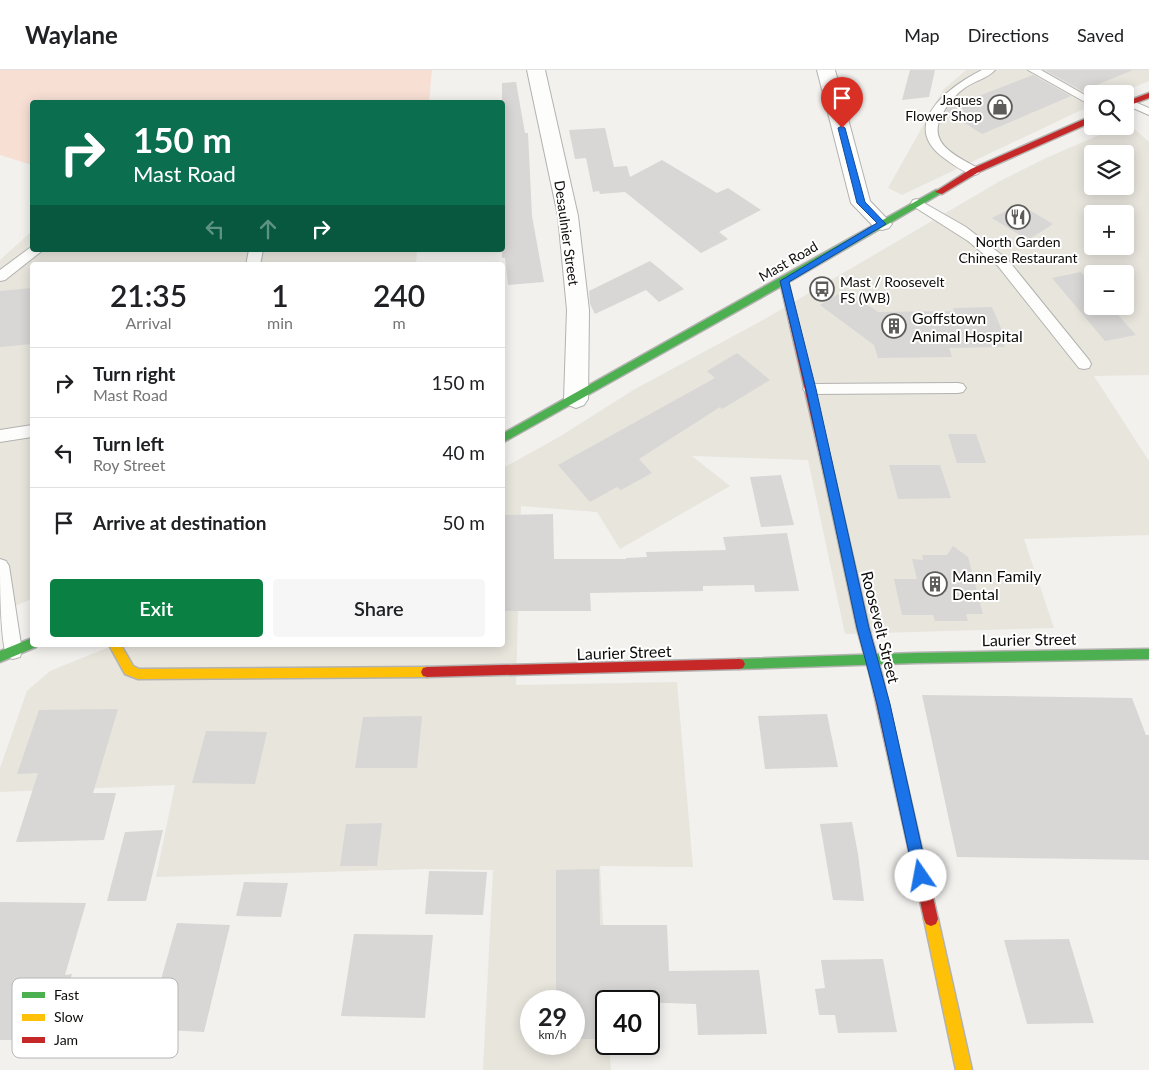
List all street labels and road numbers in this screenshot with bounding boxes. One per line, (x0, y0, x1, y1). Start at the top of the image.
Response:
street label: Desaulnier Street (551, 179, 583, 287)
street label: Mast Road (755, 237, 821, 285)
street label: Roosevelt Street (858, 569, 904, 685)
street label: Laurier Street (981, 629, 1077, 649)
street label: Laurier Street (576, 641, 672, 663)

